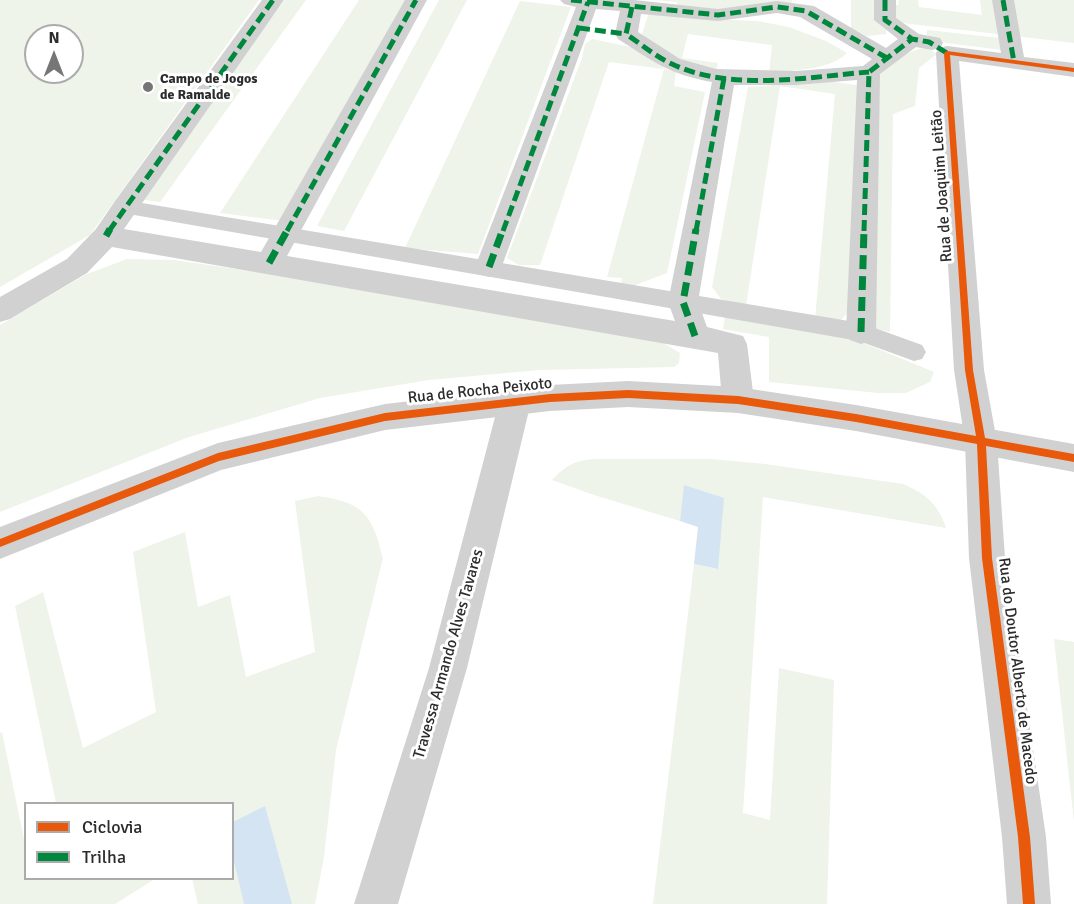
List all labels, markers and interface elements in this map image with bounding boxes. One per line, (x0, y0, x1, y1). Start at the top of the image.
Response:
north arrow (24, 24, 84, 84)
text: N (48, 28, 60, 48)
place label: Campo de Jogos de Ramalde (160, 71, 257, 104)
marker: Campo de Jogos de Ramalde (141, 80, 155, 94)
street label: Rua de Joaquim Leitão (927, 109, 957, 263)
street label: Rua de Rocha Peixoto (407, 374, 553, 408)
street label: Travessa Armando Alves Tavares (410, 547, 488, 761)
street label: Rua do Doutor Alberto de Macedo (994, 557, 1040, 785)
legend (24, 802, 234, 880)
text: Ciclovia (82, 816, 142, 838)
text: Trilha (82, 846, 126, 868)

